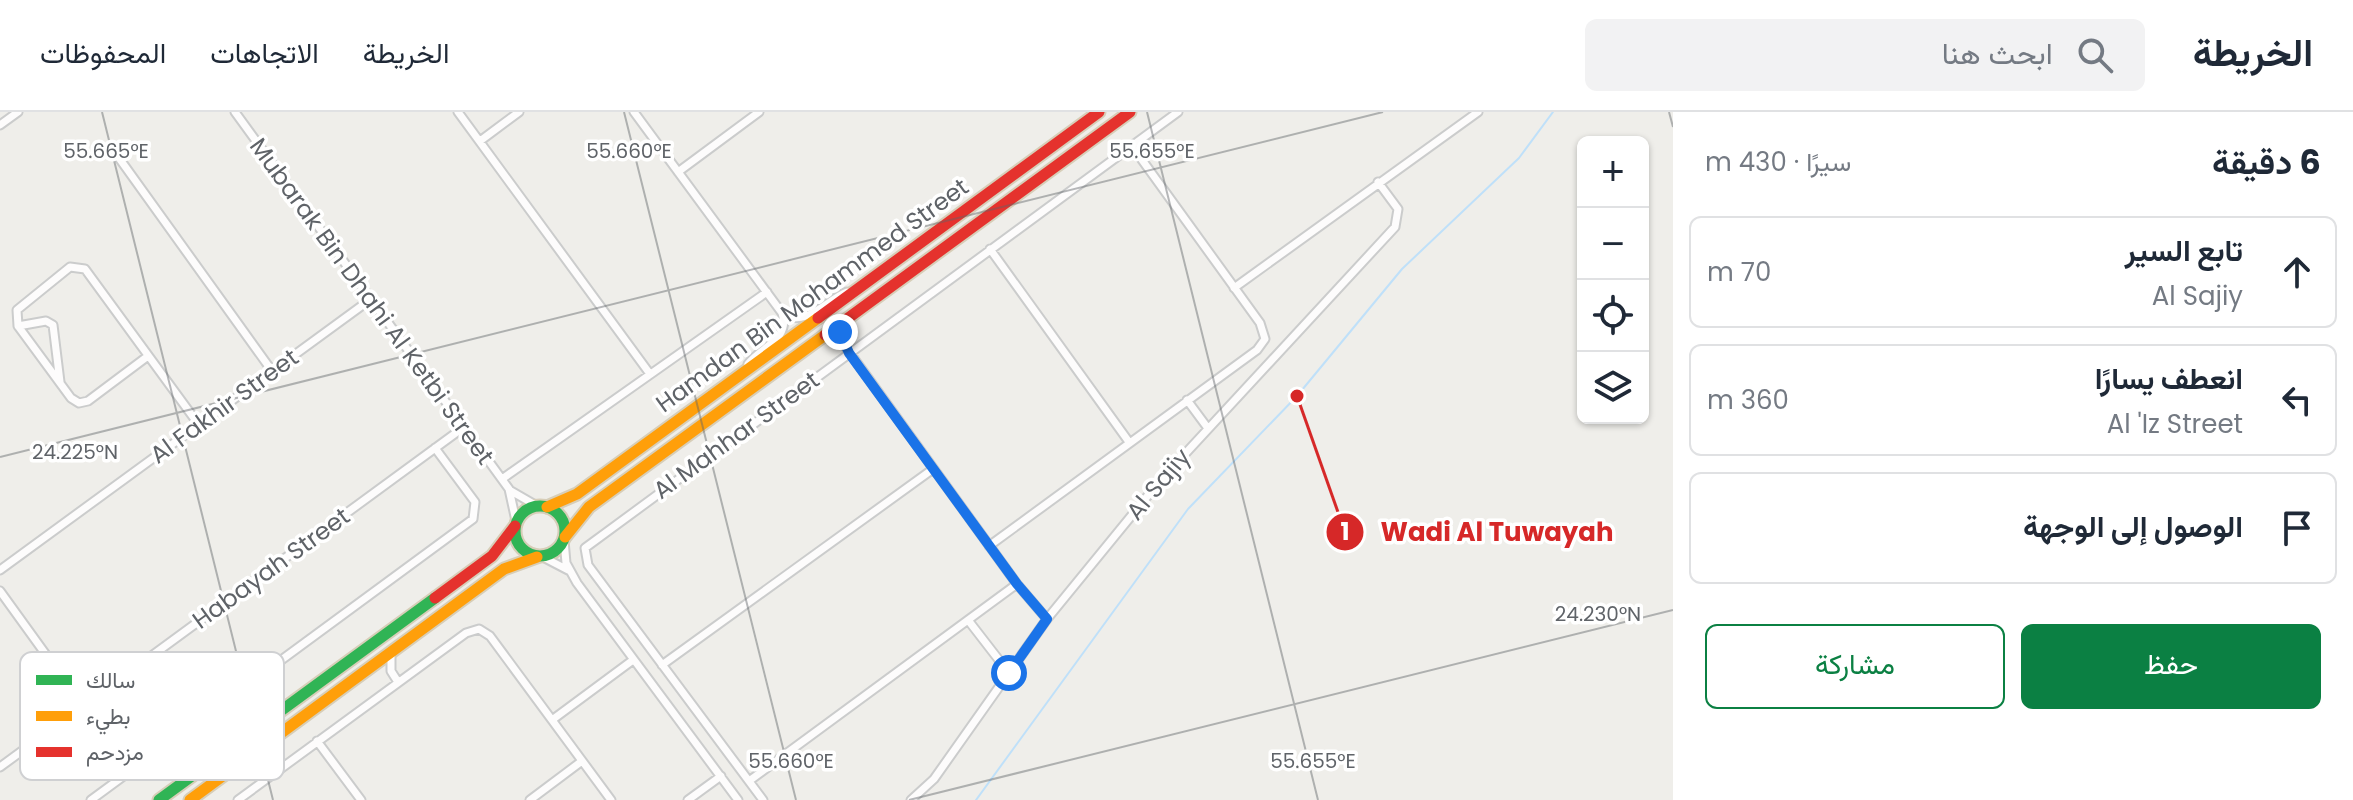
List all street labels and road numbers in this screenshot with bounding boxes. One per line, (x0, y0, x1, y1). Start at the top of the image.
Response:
street label: Mubarak Bin Dhahi Al Ketbi Street (242, 131, 502, 471)
street label: Hamdan Bin Mohammed Street (649, 170, 975, 420)
street label: Al Fakhir Street (143, 341, 305, 471)
street label: Al Mahhar Street (646, 363, 826, 507)
street label: Al Sajiy (1118, 441, 1198, 527)
street label: Habayah Street (186, 500, 356, 636)

